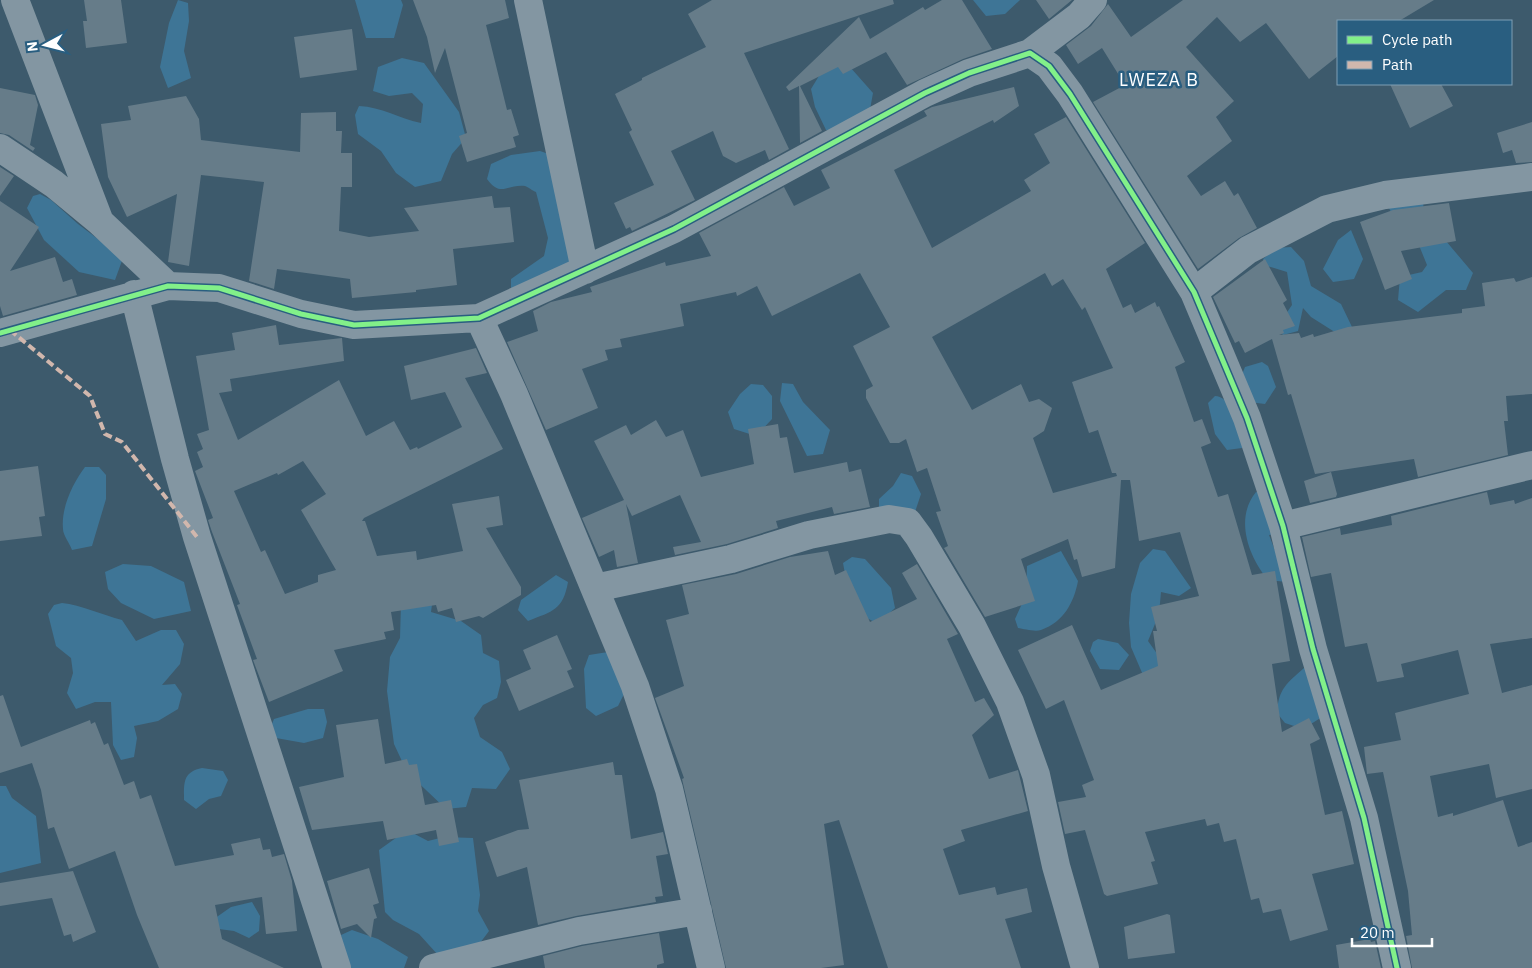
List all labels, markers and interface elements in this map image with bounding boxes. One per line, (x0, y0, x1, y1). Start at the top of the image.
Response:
north arrow (20, 20, 70, 70)
legend (1337, 20, 1512, 85)
text: Cycle path (1382, 30, 1453, 49)
text: N (23, 40, 42, 53)
text: Path (1382, 55, 1413, 74)
district label: LWEZA B (1119, 68, 1199, 91)
scale bar (1352, 916, 1432, 948)
text: 20 m (1360, 923, 1395, 942)

